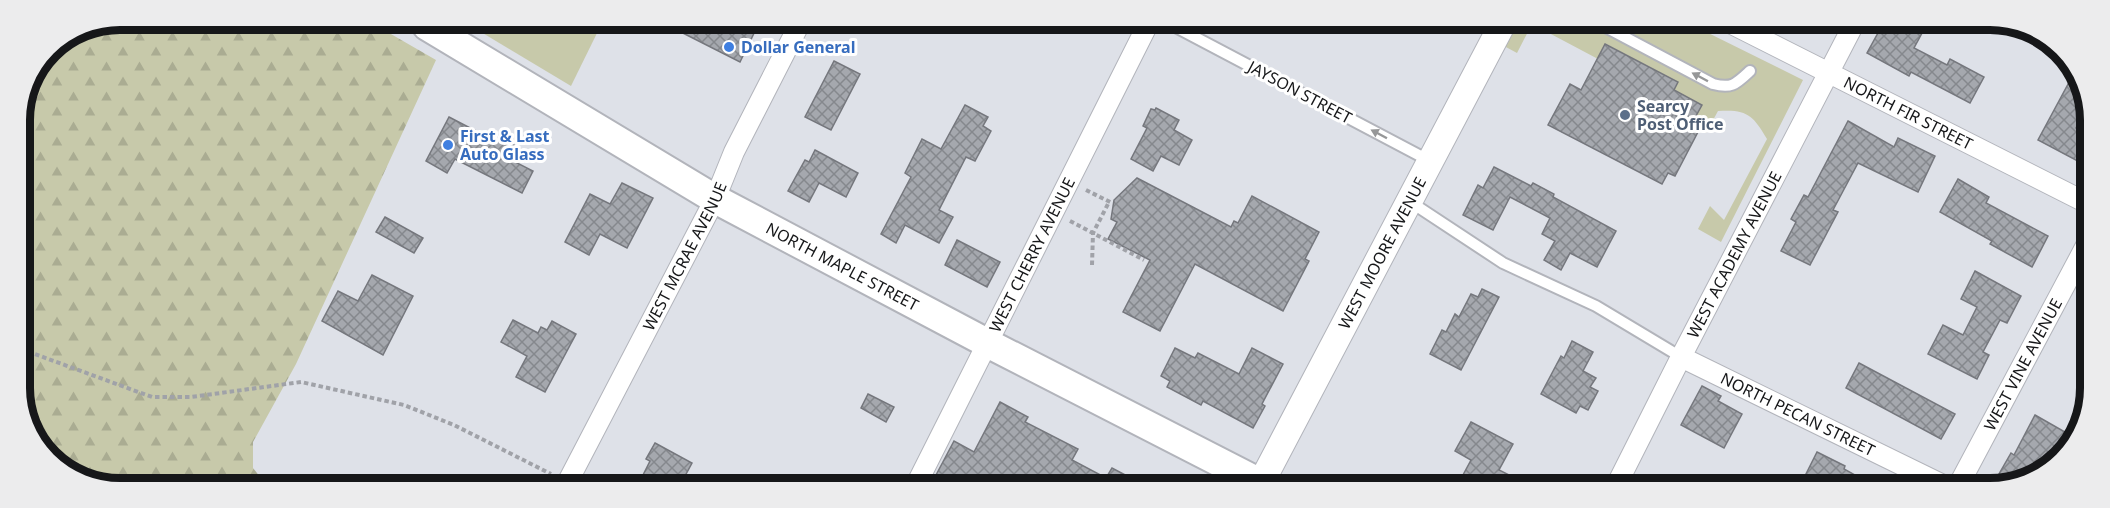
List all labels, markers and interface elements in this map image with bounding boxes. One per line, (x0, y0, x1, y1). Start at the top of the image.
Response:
place label: Dollar General (741, 36, 855, 58)
marker: Dollar General (722, 40, 736, 54)
street label: JAYSON STREET (1242, 54, 1356, 129)
street label: NORTH FIR STREET (1840, 71, 1977, 155)
one-way arrow (1691, 72, 1708, 81)
place label: Searcy Post Office (1637, 95, 1724, 135)
marker: Searcy Post Office (1618, 108, 1632, 122)
place label: First & Last Auto Glass (460, 125, 550, 165)
one-way arrow (1370, 129, 1387, 139)
marker: First & Last Auto Glass (441, 138, 455, 152)
street label: WEST ACADEMY AVENUE (1682, 167, 1787, 342)
street label: WEST MOORE AVENUE (1333, 173, 1431, 333)
street label: WEST CHERRY AVENUE (984, 174, 1080, 336)
street label: WEST MCRAE AVENUE (637, 179, 732, 334)
street label: NORTH MAPLE STREET (762, 217, 923, 316)
street label: WEST VINE AVENUE (1979, 294, 2067, 434)
street label: NORTH PECAN STREET (1717, 367, 1879, 461)

